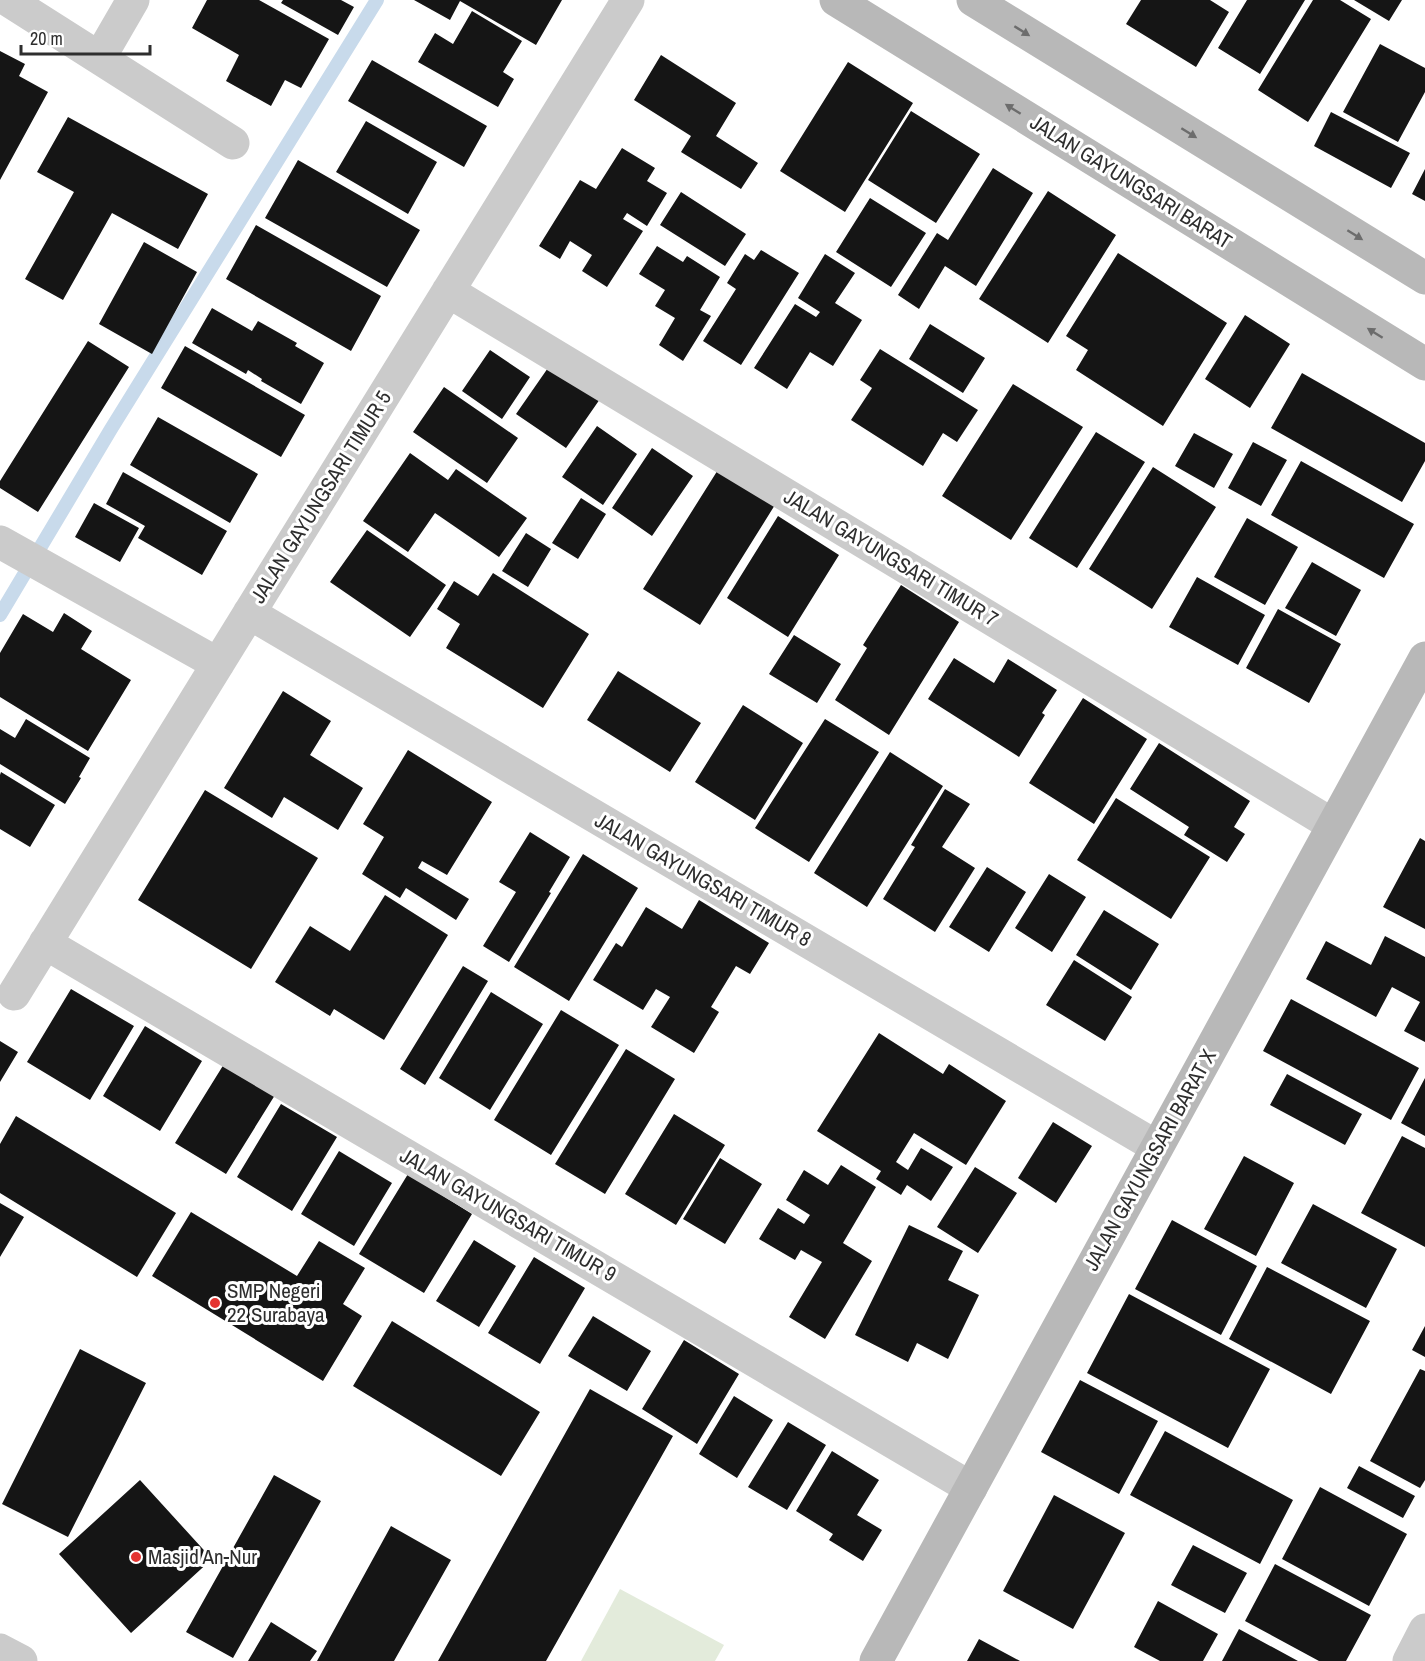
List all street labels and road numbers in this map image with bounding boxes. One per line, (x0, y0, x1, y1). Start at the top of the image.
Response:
street label: JALAN GAYUNGSARI BARAT (1025, 108, 1238, 256)
street label: JALAN GAYUNGSARI TIMUR 5 (243, 385, 398, 608)
street label: JALAN GAYUNGSARI TIMUR 7 (779, 482, 1004, 633)
street label: JALAN GAYUNGSARI TIMUR 8 (590, 806, 817, 953)
street label: JALAN GAYUNGSARI BARAT X (1077, 1043, 1223, 1276)
street label: JALAN GAYUNGSARI TIMUR 9 (395, 1141, 622, 1288)

